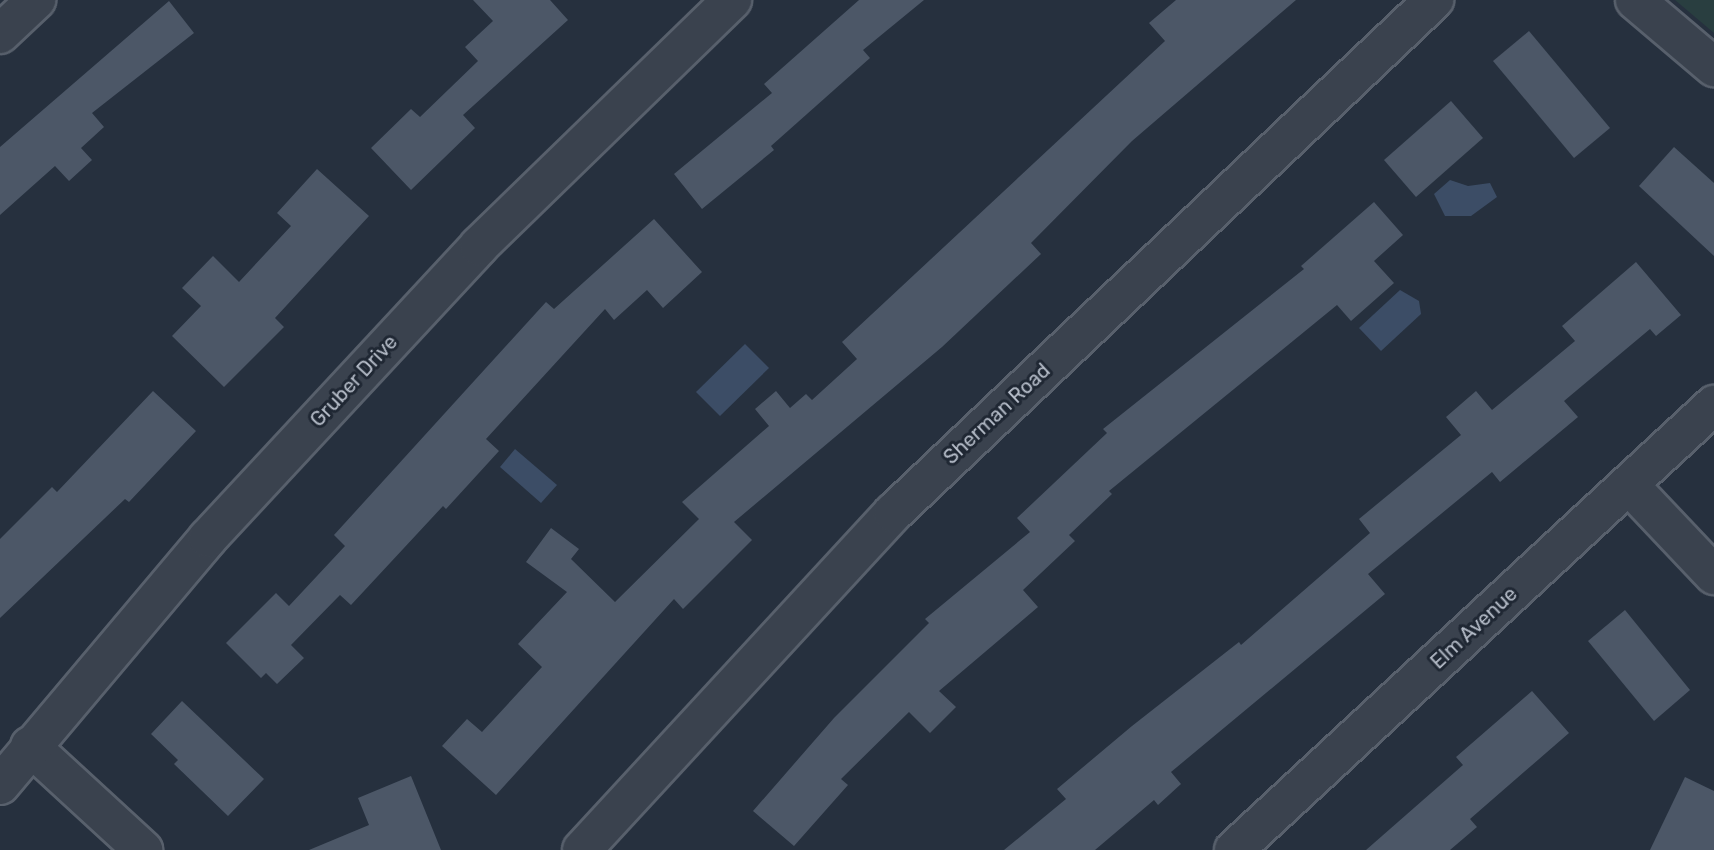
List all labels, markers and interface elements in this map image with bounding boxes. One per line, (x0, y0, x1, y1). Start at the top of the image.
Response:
street label: Gruber Drive (305, 330, 403, 432)
street label: Sherman Road (939, 359, 1055, 469)
street label: Elm Avenue (1426, 582, 1522, 674)

